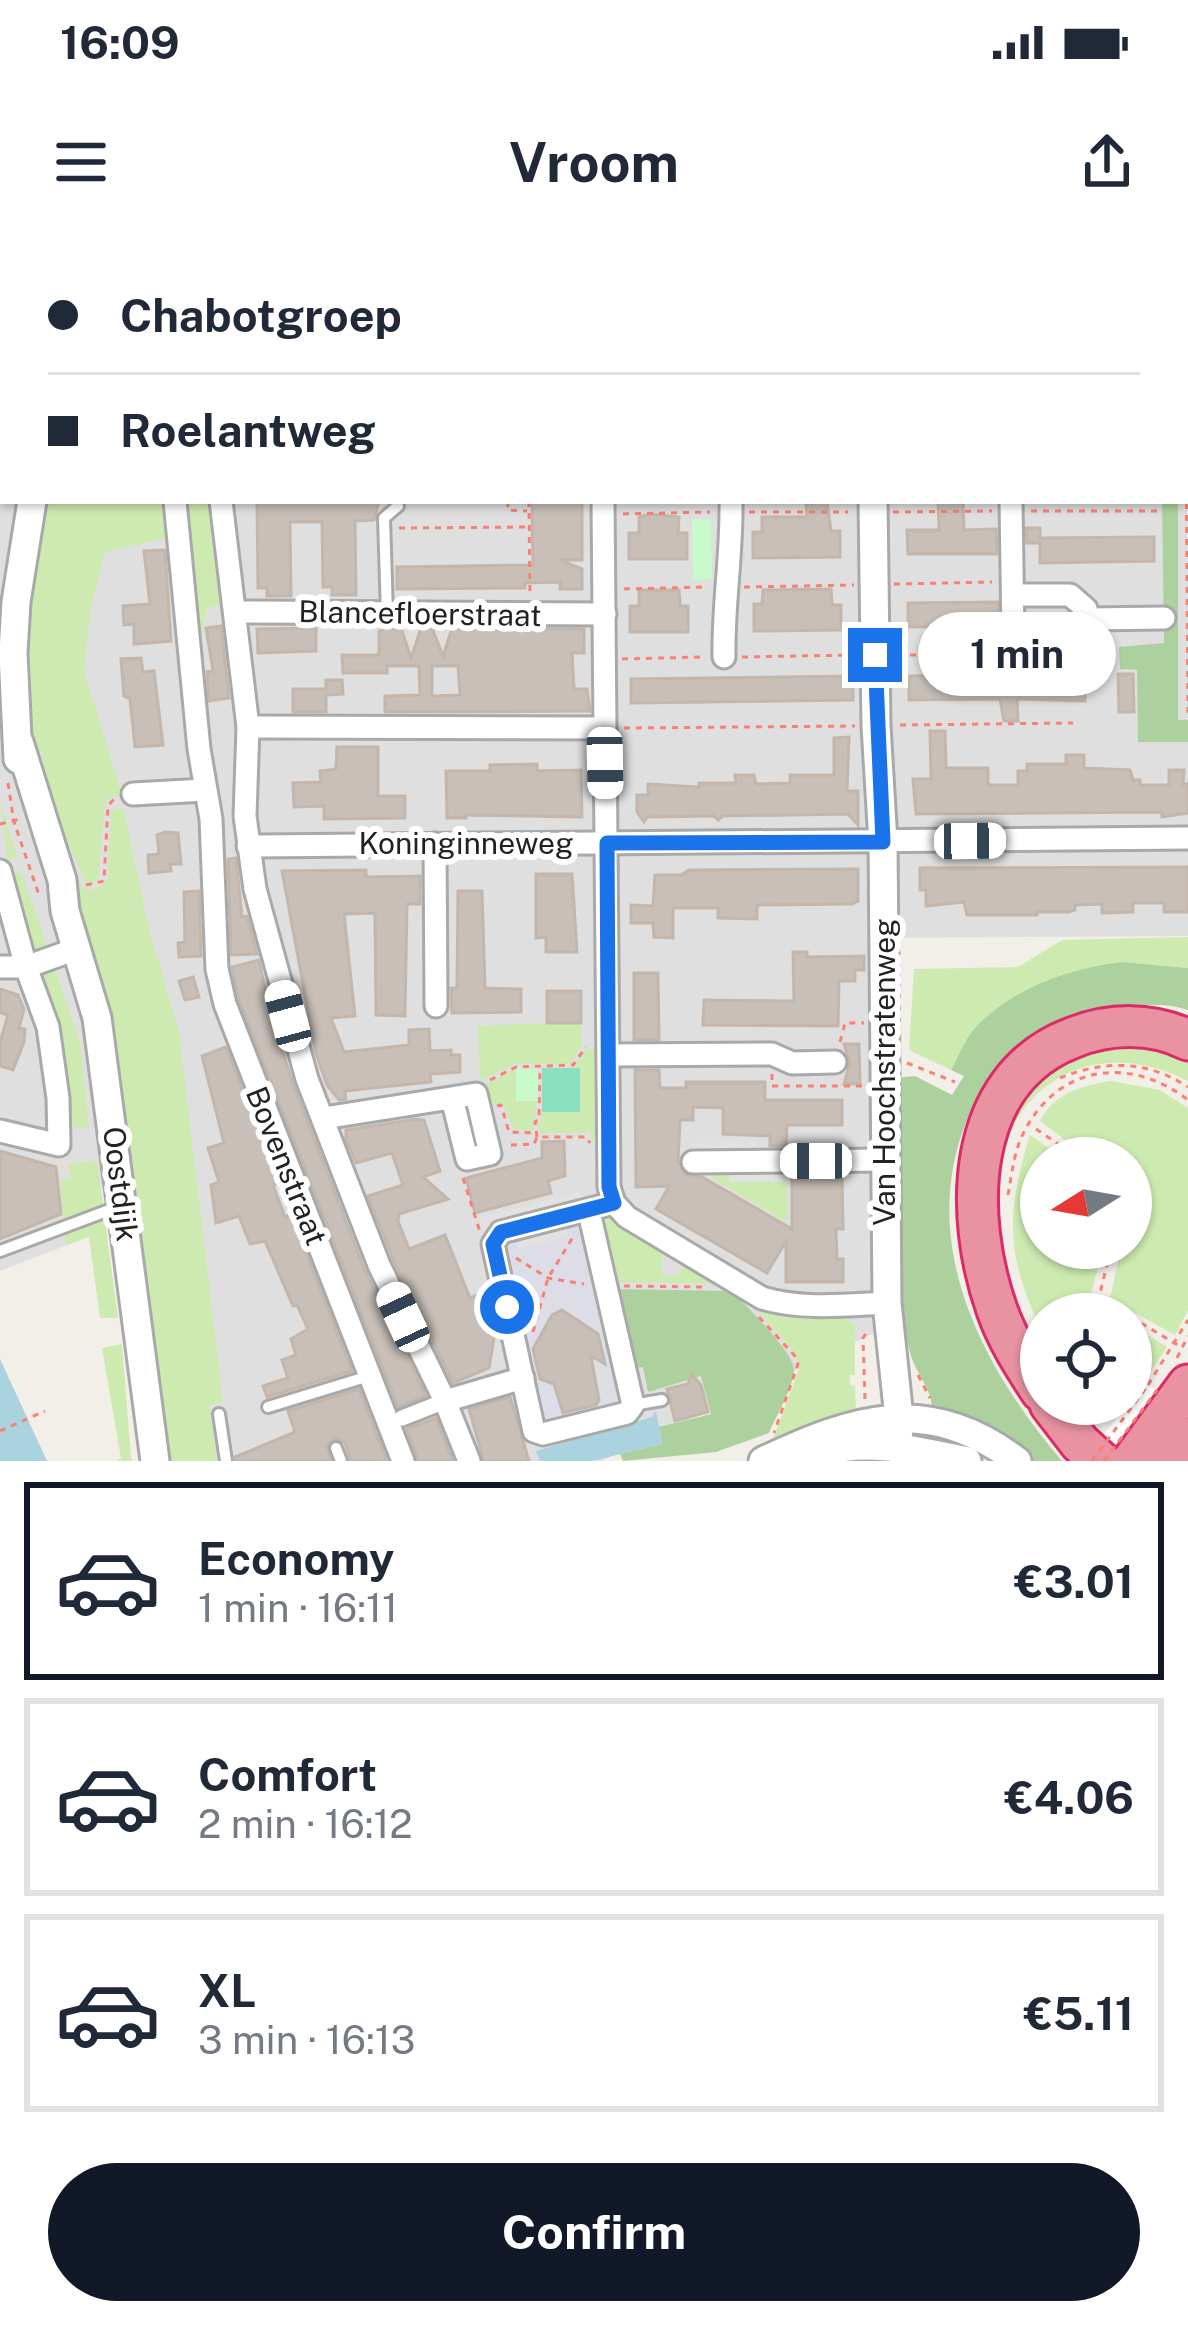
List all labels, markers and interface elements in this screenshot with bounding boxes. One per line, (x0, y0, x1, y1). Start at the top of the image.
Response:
text: 16:09 (60, 16, 180, 69)
icon: menu (48, 129, 114, 195)
icon: share (1074, 129, 1140, 195)
text: Vroom (509, 131, 679, 194)
text: Chabotgroep (120, 289, 402, 342)
text: Roelantweg (120, 404, 376, 457)
street label: Blancefloerstraat (298, 593, 542, 633)
callout: 1 min (917, 613, 1115, 697)
route end (848, 628, 902, 682)
text: 1 min (970, 631, 1064, 677)
car (586, 727, 624, 799)
car (934, 822, 1006, 860)
street label: Koninginneweg (358, 825, 574, 861)
street label: Van Hoochstratenweg (866, 918, 902, 1226)
car (261, 977, 315, 1055)
street label: Bovenstraat (239, 1081, 335, 1250)
street label: Oostdijk (96, 1124, 146, 1243)
north arrow (1020, 1137, 1152, 1269)
map controls (1020, 1137, 1152, 1425)
car (780, 1143, 852, 1179)
car (371, 1277, 435, 1357)
route start (480, 1280, 534, 1334)
button: locate (1020, 1293, 1152, 1425)
icon: car (54, 1527, 162, 1635)
text: Economy (198, 1532, 394, 1585)
text: €3.01 (1014, 1555, 1134, 1608)
text: 1 min · 16:11 (198, 1585, 398, 1631)
icon: car (54, 1743, 162, 1851)
text: Comfort (198, 1748, 377, 1801)
text: €4.06 (1004, 1771, 1134, 1824)
text: 2 min · 16:12 (198, 1801, 413, 1847)
icon: car (54, 1959, 162, 2067)
text: XL (198, 1964, 256, 2017)
text: €5.11 (1024, 1987, 1134, 2040)
text: 3 min · 16:13 (198, 2017, 415, 2063)
button: Confirm (48, 2163, 1140, 2301)

